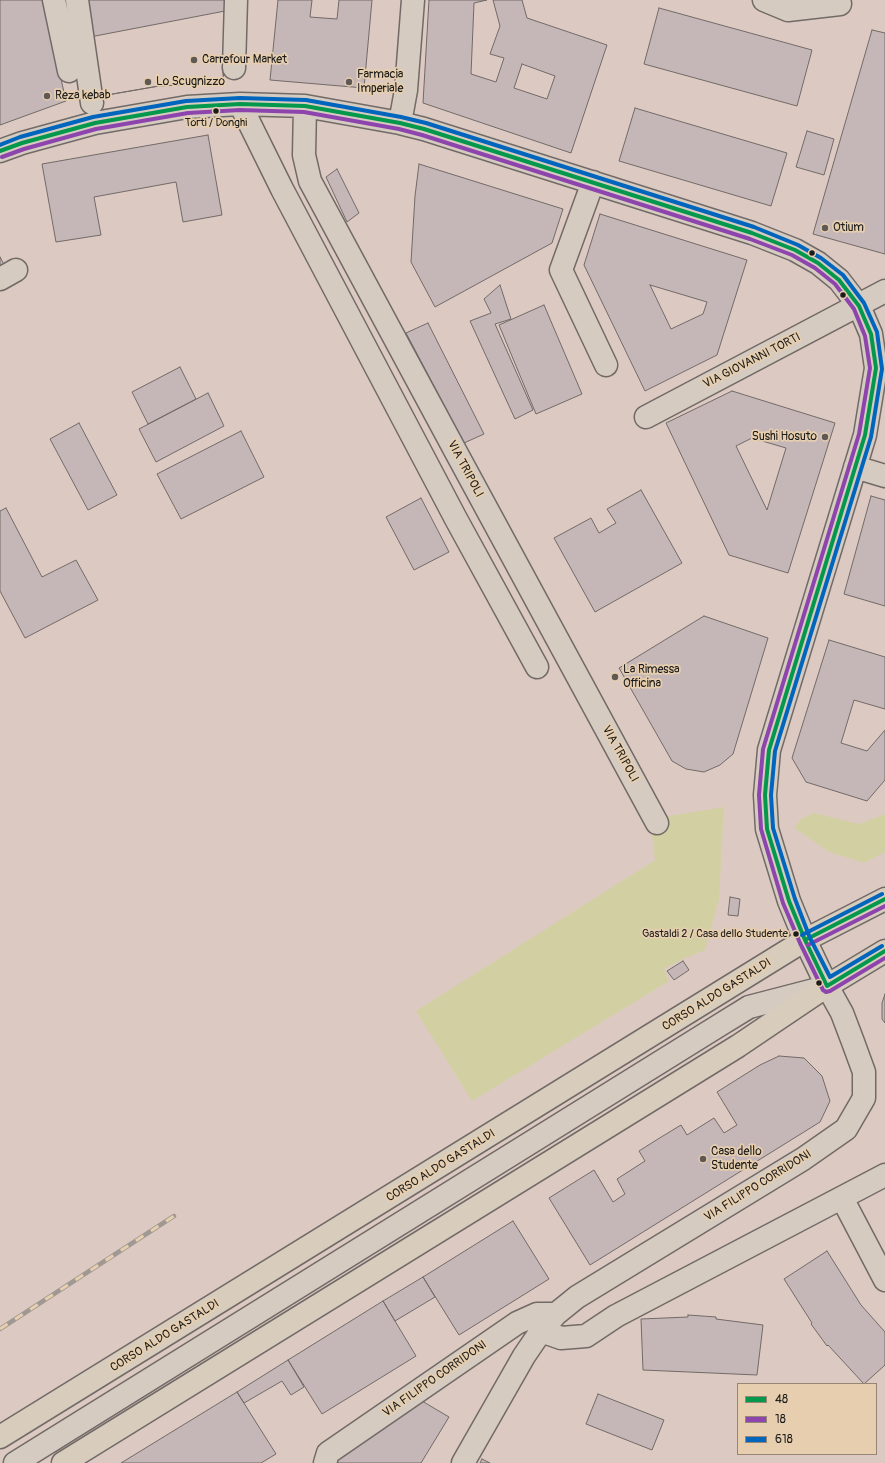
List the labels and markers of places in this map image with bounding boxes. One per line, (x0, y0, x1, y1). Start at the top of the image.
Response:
place label: Carrefour Market (202, 53, 287, 67)
marker: Carrefour Market (189, 55, 199, 65)
place label: Farmacia Imperiale (357, 68, 403, 96)
place label: Lo Scugnizzo (156, 75, 225, 89)
marker: Lo Scugnizzo (143, 77, 153, 87)
marker: Farmacia Imperiale (344, 77, 354, 87)
place label: Reza kebab (55, 89, 111, 103)
marker: Reza kebab (42, 91, 52, 101)
marker: Torti / Donghi (211, 106, 221, 116)
place label: Torti / Donghi (185, 116, 247, 130)
place label: Otium (833, 221, 864, 235)
marker: Otium (820, 223, 830, 233)
unlabelled marker (807, 248, 817, 258)
unlabelled marker (838, 290, 848, 300)
place label: Sushi Hosuto (752, 430, 817, 444)
marker: Sushi Hosuto (820, 432, 830, 442)
place label: La Rimessa Officina (623, 663, 680, 691)
marker: La Rimessa Officina (610, 672, 620, 682)
place label: Gastaldi 2 / Casa dello Studente (642, 927, 788, 941)
marker: Gastaldi 2 / Casa dello Studente (791, 929, 801, 939)
unlabelled marker (814, 978, 824, 988)
place label: Casa dello Studente (711, 1145, 762, 1173)
marker: Casa dello Studente (698, 1154, 708, 1164)

